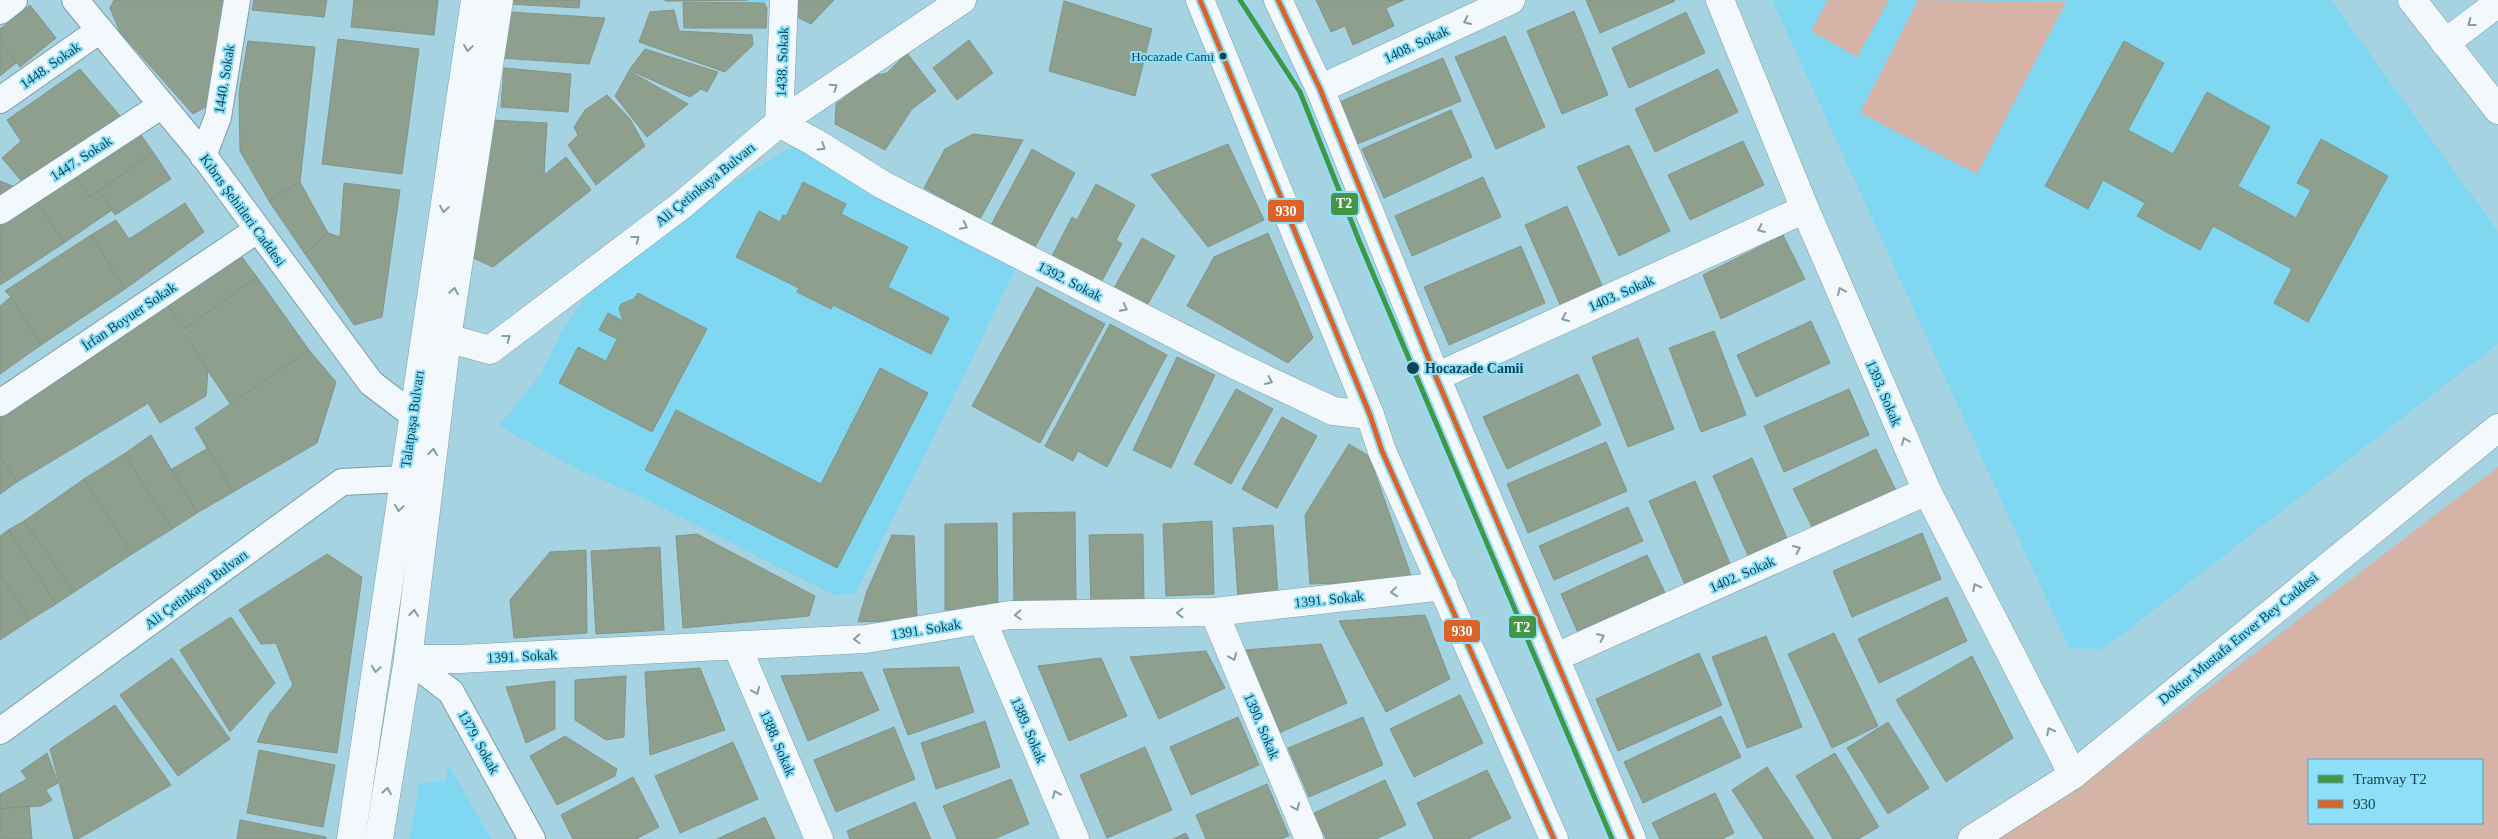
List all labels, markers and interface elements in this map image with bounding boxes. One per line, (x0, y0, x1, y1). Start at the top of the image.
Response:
one-way arrow (1463, 14, 1472, 25)
one-way arrow (2467, 17, 2477, 26)
street label: 1408. Sokak (1381, 23, 1451, 66)
street label: 1438. Sokak (774, 27, 791, 97)
street label: 1448. Sokak (17, 39, 83, 92)
street label: 1440. Sokak (212, 43, 237, 115)
one-way arrow (463, 45, 474, 53)
place label: Hocazade Cami (1131, 49, 1214, 64)
marker: Hocazade Cami (1218, 51, 1228, 61)
one-way arrow (829, 83, 838, 93)
street label: 1447. Sokak (48, 133, 115, 184)
street label: Ali Çetinkaya Bulvarı (653, 140, 758, 229)
one-way arrow (816, 141, 826, 150)
street label: Kıbrıs Şehitleri Caddesi (197, 151, 288, 269)
line badge: T2 (1330, 192, 1359, 216)
text: T2 (1336, 196, 1352, 211)
line badge: 930 (1267, 199, 1305, 223)
text: 930 (1276, 204, 1297, 219)
one-way arrow (439, 205, 450, 213)
one-way arrow (958, 220, 967, 230)
one-way arrow (1757, 223, 1766, 233)
one-way arrow (630, 237, 639, 245)
street label: 1392. Sokak (1035, 259, 1104, 304)
street label: 1403. Sokak (1586, 272, 1656, 315)
street label: İrfan Boyuer Sokak (79, 279, 179, 354)
one-way arrow (449, 286, 459, 295)
one-way arrow (1836, 287, 1847, 296)
one-way arrow (1119, 302, 1128, 312)
one-way arrow (1561, 312, 1570, 322)
one-way arrow (501, 335, 510, 343)
street label: 1393. Sokak (1863, 358, 1904, 428)
marker: Hocazade Camii (1405, 360, 1421, 376)
place label: Hocazade Camii (1425, 361, 1523, 376)
street label: Talatpaşa Bulvarı (398, 369, 427, 469)
one-way arrow (1264, 375, 1273, 385)
one-way arrow (1901, 437, 1912, 446)
one-way arrow (427, 447, 438, 455)
one-way arrow (394, 504, 405, 512)
one-way arrow (1792, 545, 1801, 556)
street label: Ali Çetinkaya Bulvarı (142, 547, 251, 632)
street label: 1402. Sokak (1707, 553, 1777, 596)
street label: Doktor Mustafa Enver Bey Caddesi (2156, 569, 2321, 707)
one-way arrow (1972, 583, 1982, 592)
one-way arrow (1390, 586, 1398, 597)
street label: 1391. Sokak (1293, 588, 1365, 611)
one-way arrow (1176, 608, 1184, 618)
one-way arrow (408, 609, 419, 617)
one-way arrow (1014, 610, 1022, 620)
line badge: T2 (1508, 615, 1537, 639)
street label: 1391. Sokak (890, 617, 962, 642)
line badge: 930 (1443, 619, 1481, 643)
text: T2 (1514, 620, 1530, 635)
text: 930 (1452, 624, 1473, 639)
one-way arrow (1596, 633, 1605, 644)
one-way arrow (853, 634, 861, 645)
street label: 1391. Sokak (487, 647, 557, 666)
one-way arrow (1227, 652, 1238, 661)
one-way arrow (371, 665, 382, 673)
one-way arrow (750, 686, 761, 695)
street label: 1390. Sokak (1241, 691, 1282, 761)
street label: 1389. Sokak (1008, 695, 1049, 765)
street label: 1379. Sokak (455, 708, 502, 776)
street label: 1388. Sokak (757, 708, 798, 778)
one-way arrow (2046, 727, 2056, 736)
legend (2308, 759, 2483, 824)
text: Tramvay T2 (2353, 771, 2427, 787)
one-way arrow (382, 787, 392, 795)
one-way arrow (1052, 790, 1062, 799)
text: 930 (2353, 796, 2376, 812)
one-way arrow (1289, 802, 1300, 811)

